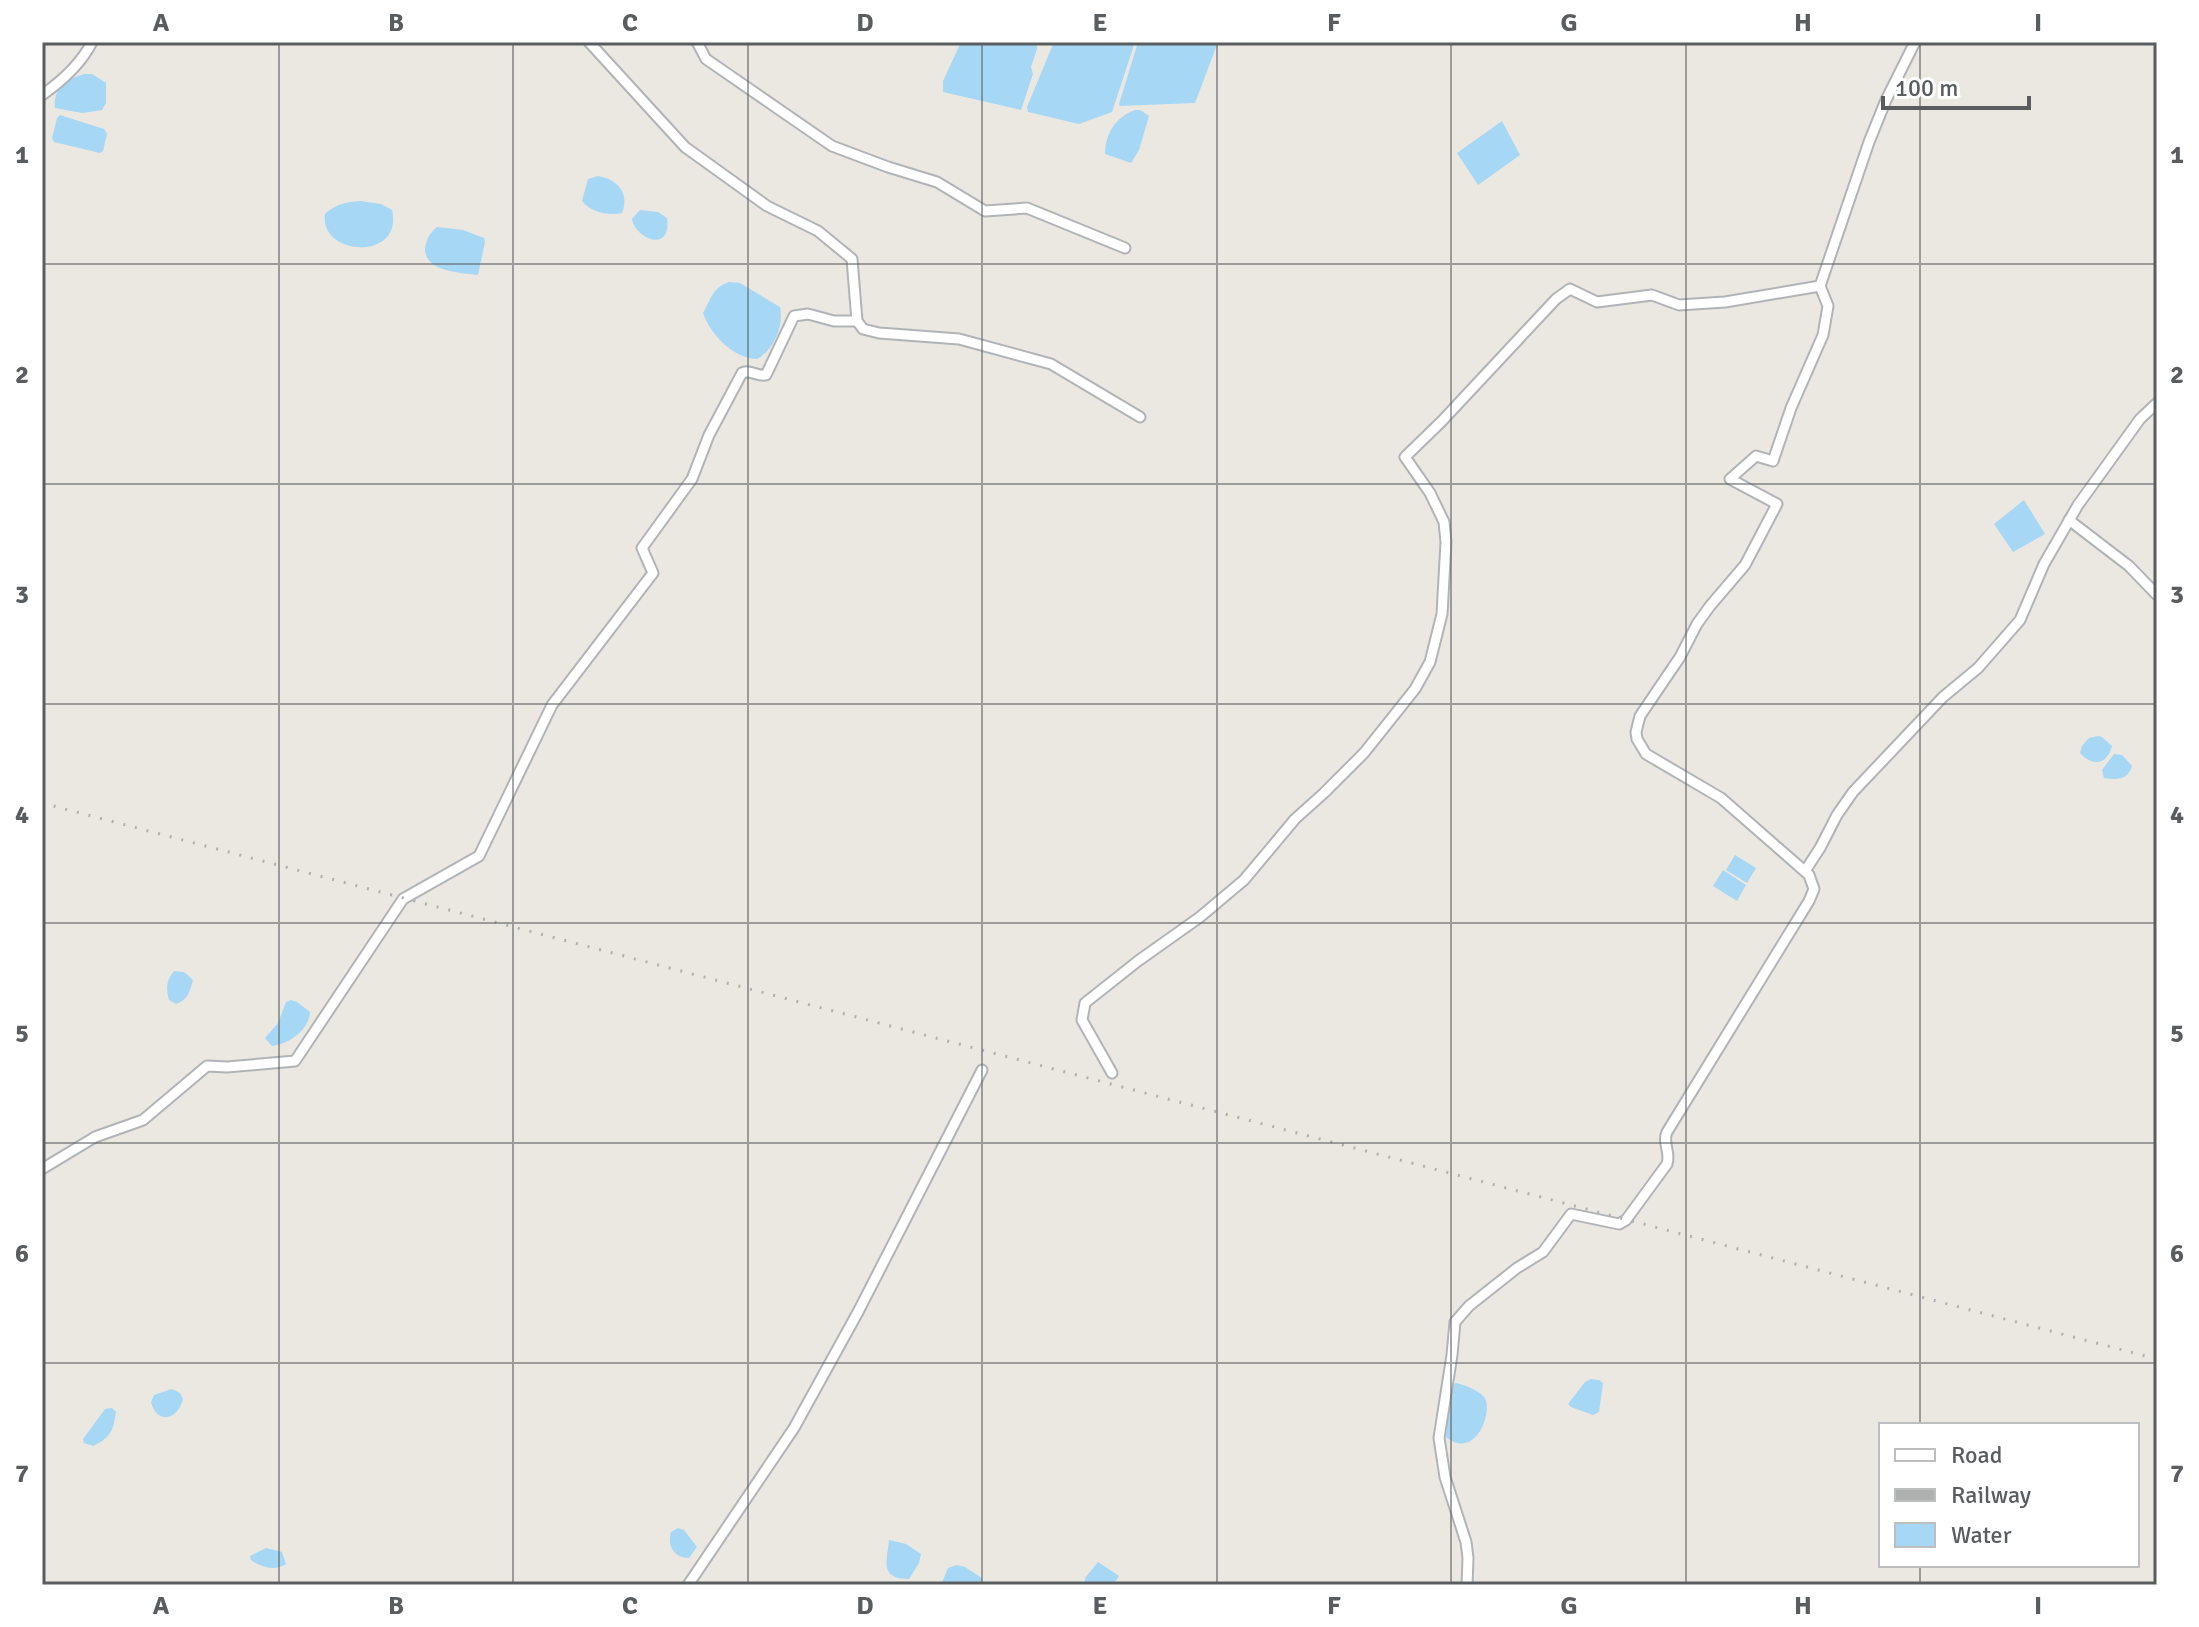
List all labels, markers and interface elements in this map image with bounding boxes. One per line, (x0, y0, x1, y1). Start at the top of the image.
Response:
text: A (153, 7, 170, 39)
text: B (388, 7, 404, 39)
text: C (622, 7, 638, 39)
text: D (856, 7, 874, 39)
text: E (1093, 7, 1107, 39)
text: F (1327, 7, 1341, 39)
text: G (1560, 7, 1578, 39)
text: H (1794, 7, 1812, 39)
text: I (2034, 7, 2042, 39)
scale bar (1883, 60, 2029, 110)
text: 100 m (1895, 73, 1958, 103)
text: 1 (15, 139, 29, 171)
text: 1 (2170, 139, 2184, 171)
text: 2 (15, 359, 29, 391)
text: 2 (2170, 359, 2184, 391)
text: 3 (15, 579, 29, 611)
text: 3 (2170, 579, 2184, 611)
text: 4 (15, 799, 29, 831)
text: 4 (2170, 799, 2184, 831)
text: 5 (15, 1018, 29, 1050)
text: 5 (2170, 1018, 2184, 1050)
text: 6 (15, 1238, 29, 1270)
text: 6 (2170, 1238, 2184, 1270)
legend (1879, 1423, 2139, 1567)
text: Road (1951, 1440, 2002, 1470)
text: 7 (15, 1458, 29, 1490)
text: 7 (2170, 1458, 2184, 1490)
text: Railway (1951, 1480, 2031, 1510)
text: Water (1951, 1520, 2012, 1550)
text: A (153, 1590, 170, 1622)
text: B (388, 1590, 404, 1622)
text: C (622, 1590, 638, 1622)
text: D (856, 1590, 874, 1622)
text: E (1093, 1590, 1107, 1622)
text: F (1327, 1590, 1341, 1622)
text: G (1560, 1590, 1578, 1622)
text: H (1794, 1590, 1812, 1622)
text: I (2034, 1590, 2042, 1622)

